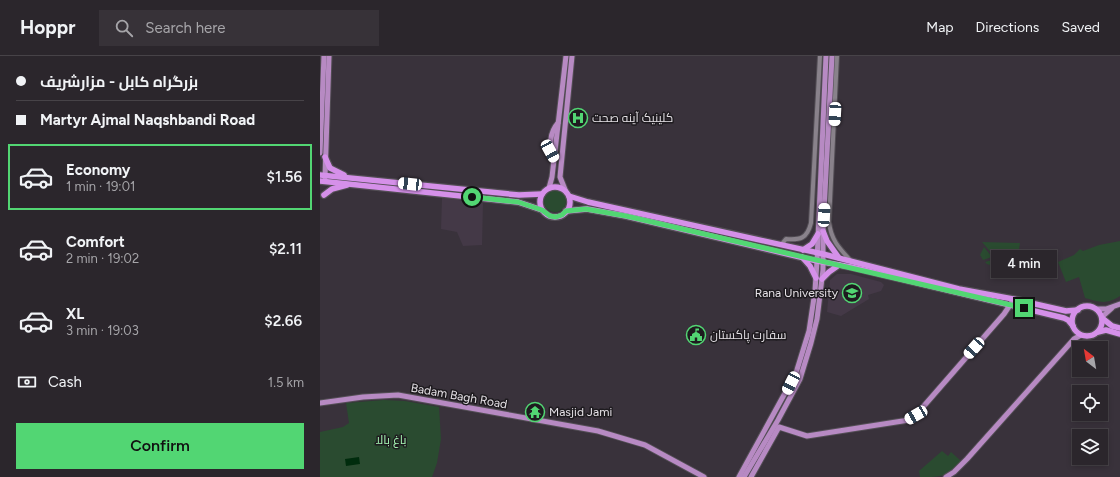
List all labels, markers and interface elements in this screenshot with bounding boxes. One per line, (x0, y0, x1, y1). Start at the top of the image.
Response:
search box (99, 10, 379, 46)
text: Hoppr (20, 16, 75, 39)
icon: search (113, 17, 135, 39)
text: Search here (145, 19, 225, 37)
text: Map (926, 19, 954, 36)
text: Directions (976, 19, 1039, 36)
text: Saved (1061, 19, 1100, 36)
text: بزرگراه کابل - مزارشریف (40, 73, 198, 91)
car (828, 102, 842, 126)
hospital icon: کلینیک آینه صحت (567, 107, 589, 129)
text: Martyr Ajmal Naqshbandi Road (40, 111, 255, 129)
place label: کلینیک آینه صحت (592, 111, 673, 125)
car (539, 138, 561, 164)
icon: car (18, 159, 54, 195)
text: Economy (66, 161, 131, 179)
text: $1.56 (267, 168, 302, 186)
car (397, 177, 423, 191)
text: 1 min · 19:01 (66, 179, 135, 194)
route start (463, 188, 481, 206)
car (817, 203, 831, 227)
icon: car (18, 231, 54, 267)
text: Comfort (66, 233, 125, 251)
text: $2.11 (269, 240, 302, 258)
callout: 4 min (991, 250, 1057, 278)
text: 2 min · 19:02 (66, 251, 139, 266)
text: 4 min (1007, 256, 1041, 271)
school or university icon: Rana University (841, 282, 863, 304)
place label: Rana University (755, 286, 839, 300)
route end (1015, 299, 1033, 317)
icon: car (18, 303, 54, 339)
text: XL (66, 305, 84, 323)
text: $2.66 (264, 312, 302, 330)
text: 3 min · 19:03 (66, 323, 139, 338)
public building icon: سفارت پاکستان (685, 324, 707, 346)
place label: سفارت پاکستان (710, 328, 786, 344)
car (962, 335, 986, 361)
north arrow (1072, 341, 1108, 377)
map controls (1072, 341, 1108, 465)
car (780, 370, 802, 396)
icon: cash (16, 371, 38, 393)
text: Cash (48, 373, 82, 391)
text: 1.5 km (268, 375, 304, 390)
street label: Badam Bagh Road (410, 381, 508, 411)
button: locate (1072, 385, 1108, 421)
temple icon: Masjid Jami (524, 401, 546, 423)
car (903, 404, 929, 426)
place label: Masjid Jami (549, 405, 612, 419)
button: Confirm (16, 423, 304, 469)
button: layers (1072, 429, 1108, 465)
park label: باغ بالا (376, 433, 406, 448)

